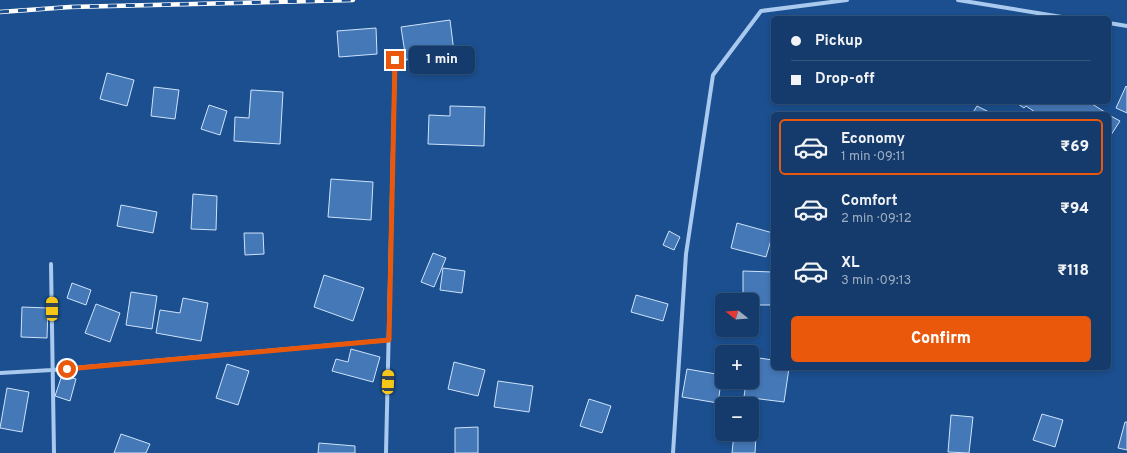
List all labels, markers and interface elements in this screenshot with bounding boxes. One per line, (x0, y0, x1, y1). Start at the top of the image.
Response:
text: Pickup (815, 32, 863, 51)
callout: 1 min (409, 46, 475, 74)
route end (386, 51, 404, 69)
text: 1 min (426, 52, 458, 68)
text: Drop-off (815, 70, 875, 89)
icon: car (793, 129, 829, 165)
text: Economy (841, 130, 905, 149)
text: ₹69 (1060, 138, 1089, 157)
text: 1 min · 09:11 (841, 149, 905, 165)
icon: car (793, 191, 829, 227)
text: Comfort (841, 192, 898, 211)
text: ₹94 (1060, 200, 1089, 219)
text: 2 min · 09:12 (841, 211, 912, 227)
icon: car (793, 253, 829, 289)
text: XL (841, 254, 859, 273)
text: ₹118 (1057, 262, 1089, 281)
text: 3 min · 09:13 (841, 273, 911, 289)
north arrow (715, 293, 759, 337)
map controls (715, 293, 759, 441)
car (46, 297, 58, 321)
button: Confirm (791, 316, 1091, 362)
button: + (715, 345, 759, 389)
route start (58, 360, 76, 378)
car (382, 370, 394, 394)
button: − (715, 397, 759, 441)

